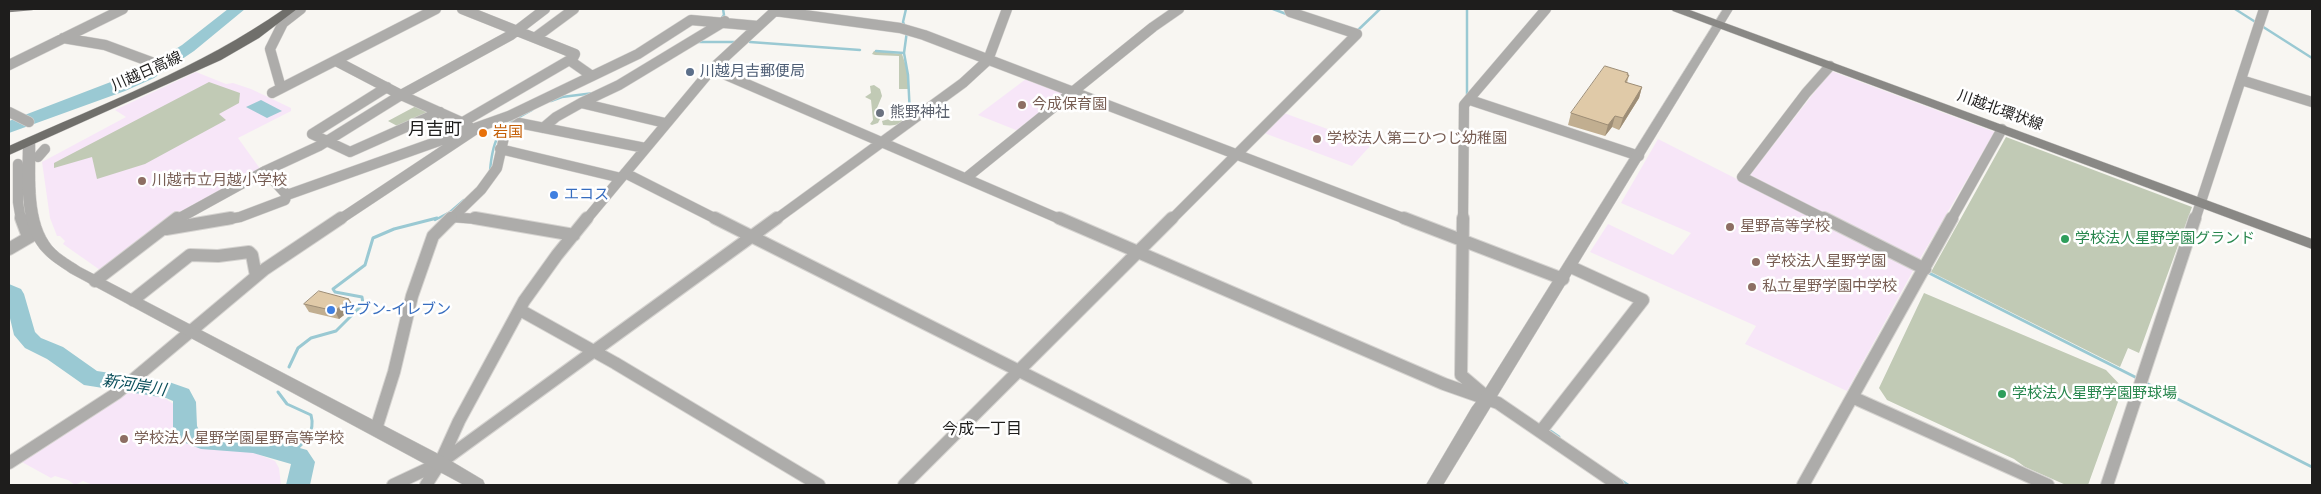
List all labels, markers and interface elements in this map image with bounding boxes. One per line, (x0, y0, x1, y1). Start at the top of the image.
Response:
street label: 川越日高線 (109, 49, 185, 95)
place label: 川越月吉郵便局 (700, 63, 805, 81)
marker: 川越月吉郵便局 (684, 66, 696, 78)
street label: 川越北環状線 (1955, 87, 2045, 135)
place label: 今成保育園 (1032, 96, 1107, 114)
marker: 今成保育園 (1016, 99, 1028, 111)
place label: 熊野神社 (890, 104, 950, 122)
marker: 熊野神社 (874, 107, 886, 119)
district label: 月吉町 (408, 119, 462, 141)
place label: 岩国 (493, 124, 523, 142)
marker: 岩国 (477, 127, 489, 139)
place label: 学校法人第二ひつじ幼稚園 (1327, 130, 1507, 148)
marker: 学校法人第二ひつじ幼稚園 (1311, 133, 1323, 145)
place label: 川越市立月越小学校 (152, 172, 287, 190)
marker: 川越市立月越小学校 (136, 175, 148, 187)
place label: エコス (564, 186, 609, 204)
marker: エコス (548, 189, 560, 201)
place label: 星野高等学校 (1740, 218, 1830, 236)
marker: 星野高等学校 (1724, 221, 1736, 233)
place label: 学校法人星野学園グランド (2075, 230, 2255, 248)
marker: 学校法人星野学園グランド (2059, 233, 2071, 245)
place label: 学校法人星野学園 (1766, 253, 1886, 271)
marker: 学校法人星野学園 (1750, 256, 1762, 268)
place label: 私立星野学園中学校 (1762, 278, 1897, 296)
marker: 私立星野学園中学校 (1746, 281, 1758, 293)
place label: セブン-イレブン (341, 301, 451, 319)
marker: セブン-イレブン (325, 304, 337, 316)
water label: 新河岸川 (101, 372, 167, 400)
place label: 学校法人星野学園野球場 (2012, 385, 2177, 403)
marker: 学校法人星野学園野球場 (1996, 388, 2008, 400)
district label: 今成一丁目 (942, 420, 1022, 440)
place label: 学校法人星野学園星野高等学校 (134, 430, 344, 448)
marker: 学校法人星野学園星野高等学校 (118, 433, 130, 445)

